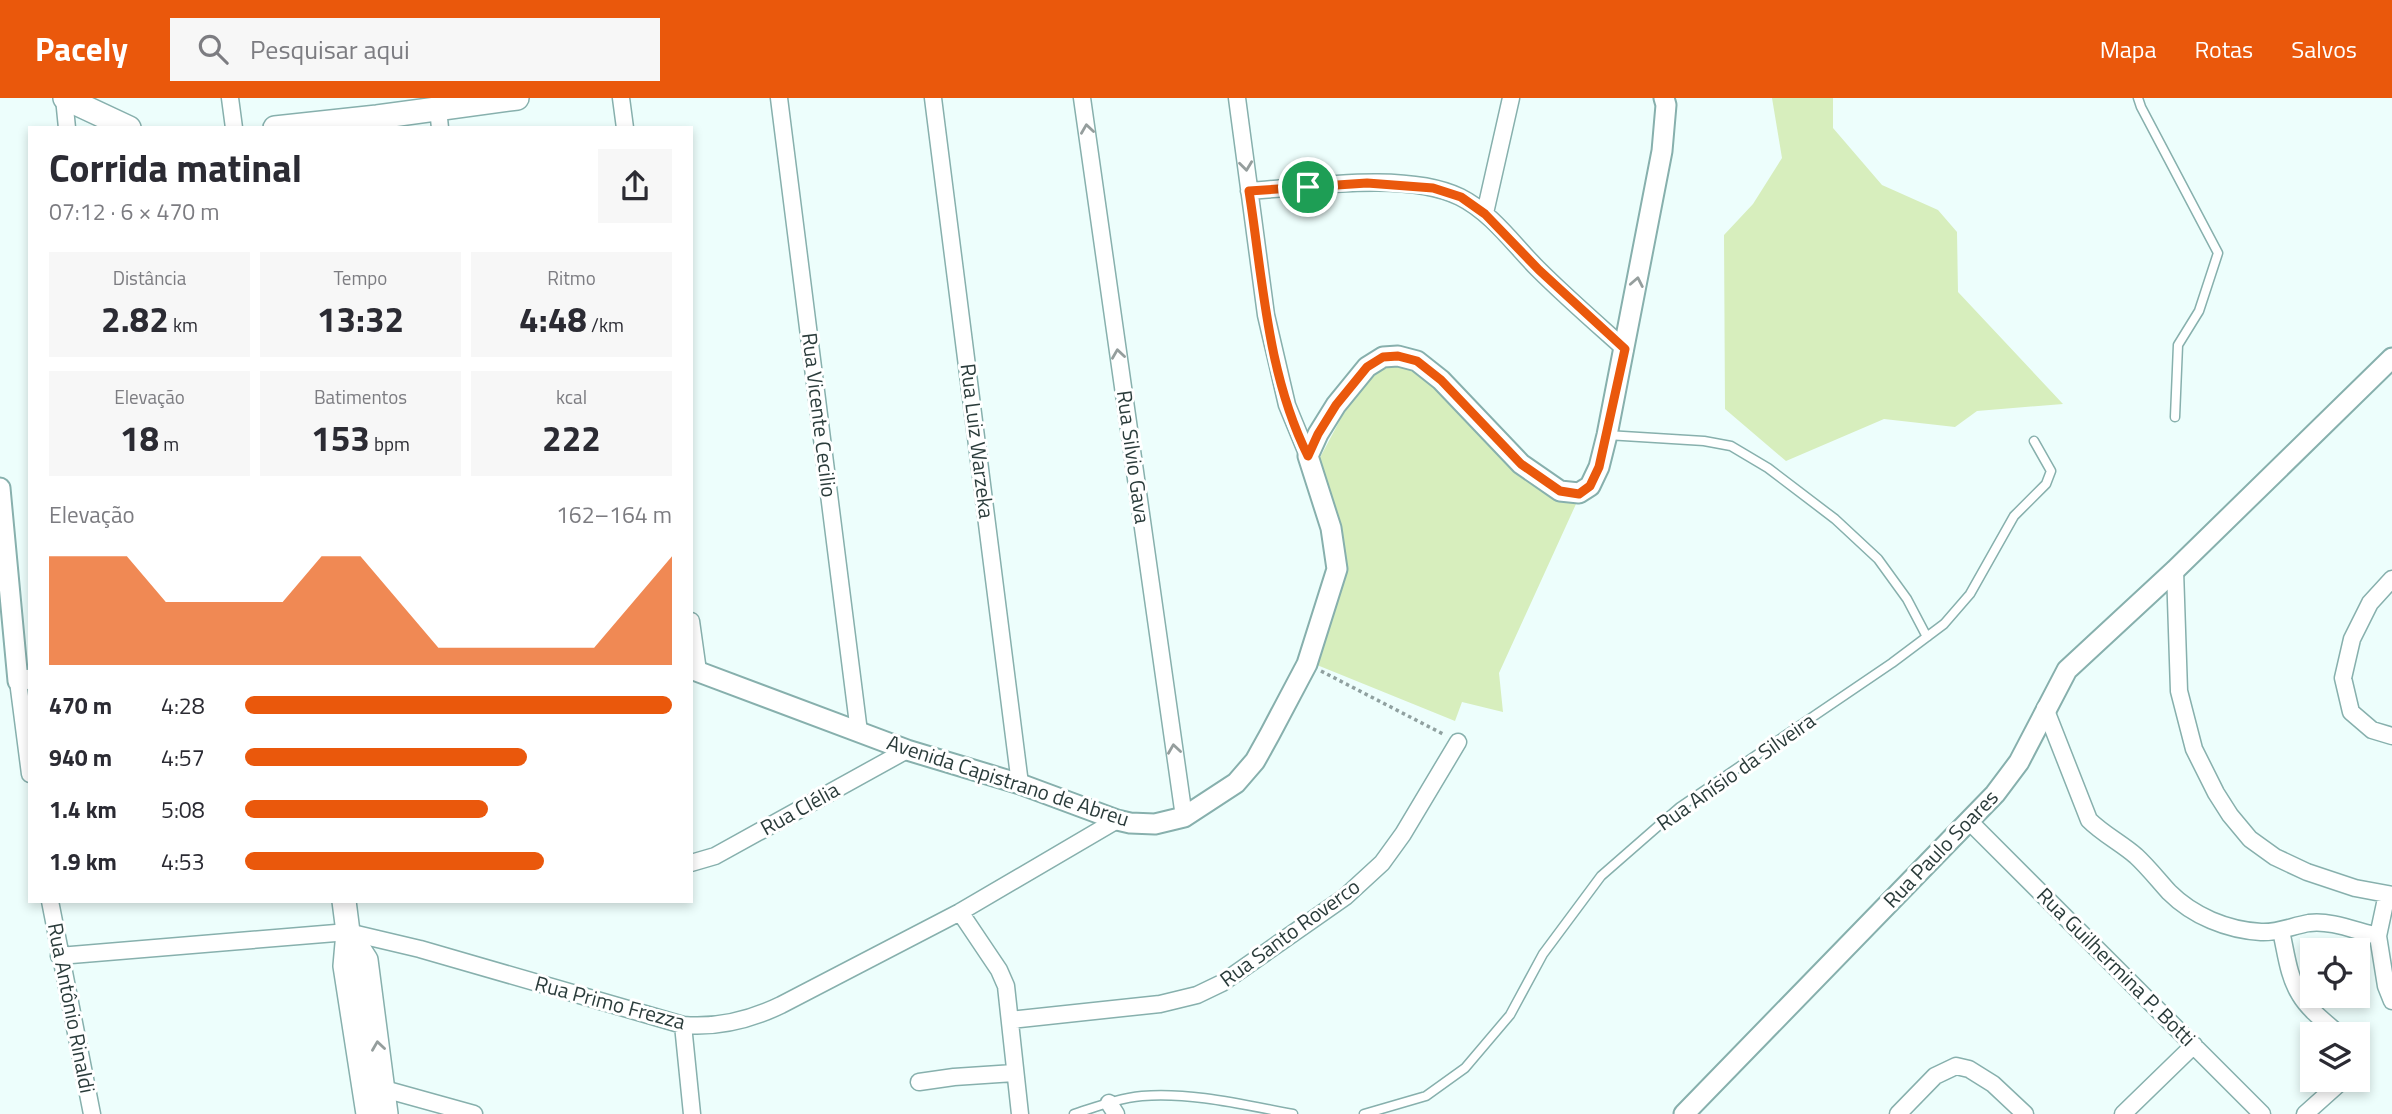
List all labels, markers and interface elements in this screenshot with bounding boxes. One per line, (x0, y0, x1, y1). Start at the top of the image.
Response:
search box (170, 18, 660, 81)
text: Pacely (35, 24, 128, 74)
icon: search (194, 30, 232, 68)
text: Pesquisar aqui (250, 30, 410, 69)
text: Mapa (2100, 31, 2156, 67)
text: Rotas (2194, 31, 2253, 67)
text: Salvos (2291, 31, 2357, 67)
one-way arrow (1079, 123, 1094, 135)
text: Corrida matinal (49, 139, 302, 197)
button: share (598, 149, 672, 223)
pin (1278, 157, 1338, 217)
one-way arrow (1238, 160, 1253, 172)
icon: arrive (1289, 168, 1327, 206)
text: 07:12 · 6 × 470 m (49, 194, 219, 229)
text: Distância (113, 263, 186, 292)
text: Tempo (334, 263, 387, 292)
text: Ritmo (547, 263, 596, 292)
one-way arrow (1629, 276, 1644, 288)
text: 2.82 (101, 292, 169, 346)
text: 13:32 (317, 292, 404, 346)
text: 4:48 (519, 292, 587, 346)
text: km (169, 310, 198, 339)
text: /km (587, 310, 624, 339)
street label: Rua Vicente Cecilio (794, 331, 846, 499)
one-way arrow (1111, 348, 1126, 360)
street label: Rua Luiz Warzeka (953, 362, 1003, 521)
text: Elevação (114, 382, 185, 411)
text: Batimentos (314, 382, 407, 411)
text: kcal (556, 382, 587, 411)
street label: Rua Silvio Gava (1109, 388, 1159, 526)
text: 18 (120, 411, 159, 465)
text: 153 (311, 411, 370, 465)
text: 222 (542, 411, 601, 465)
text: m (159, 429, 179, 458)
text: bpm (370, 429, 410, 458)
text: Elevação (49, 497, 135, 532)
text: 162–164 m (556, 497, 672, 532)
text: 470 m (49, 688, 112, 723)
text: 4:28 (161, 688, 205, 723)
street label: Rua Anísio da Silveira (1649, 704, 1822, 838)
street label: Avenida Capistrano de Abreu (883, 726, 1134, 834)
text: 940 m (49, 740, 112, 775)
text: 4:57 (161, 740, 205, 775)
one-way arrow (1167, 744, 1182, 755)
street label: Rua Clélia (754, 773, 845, 843)
street label: Rua Paulo Soares (1875, 782, 2005, 915)
text: 1.4 km (49, 792, 117, 827)
text: 5:08 (161, 792, 205, 827)
text: 1.9 km (49, 844, 117, 879)
text: 4:53 (161, 844, 205, 879)
street label: Rua Santo Roverco (1213, 870, 1366, 994)
street label: Rua Guilhermina P. Botti (2030, 879, 2204, 1053)
street label: Rua Antônio Rinaldi (40, 920, 104, 1096)
map controls (2300, 938, 2370, 1092)
button: locate (2300, 938, 2370, 1008)
street label: Rua Primo Frezza (531, 967, 690, 1038)
button: layers (2300, 1022, 2370, 1092)
one-way arrow (371, 1040, 386, 1052)

